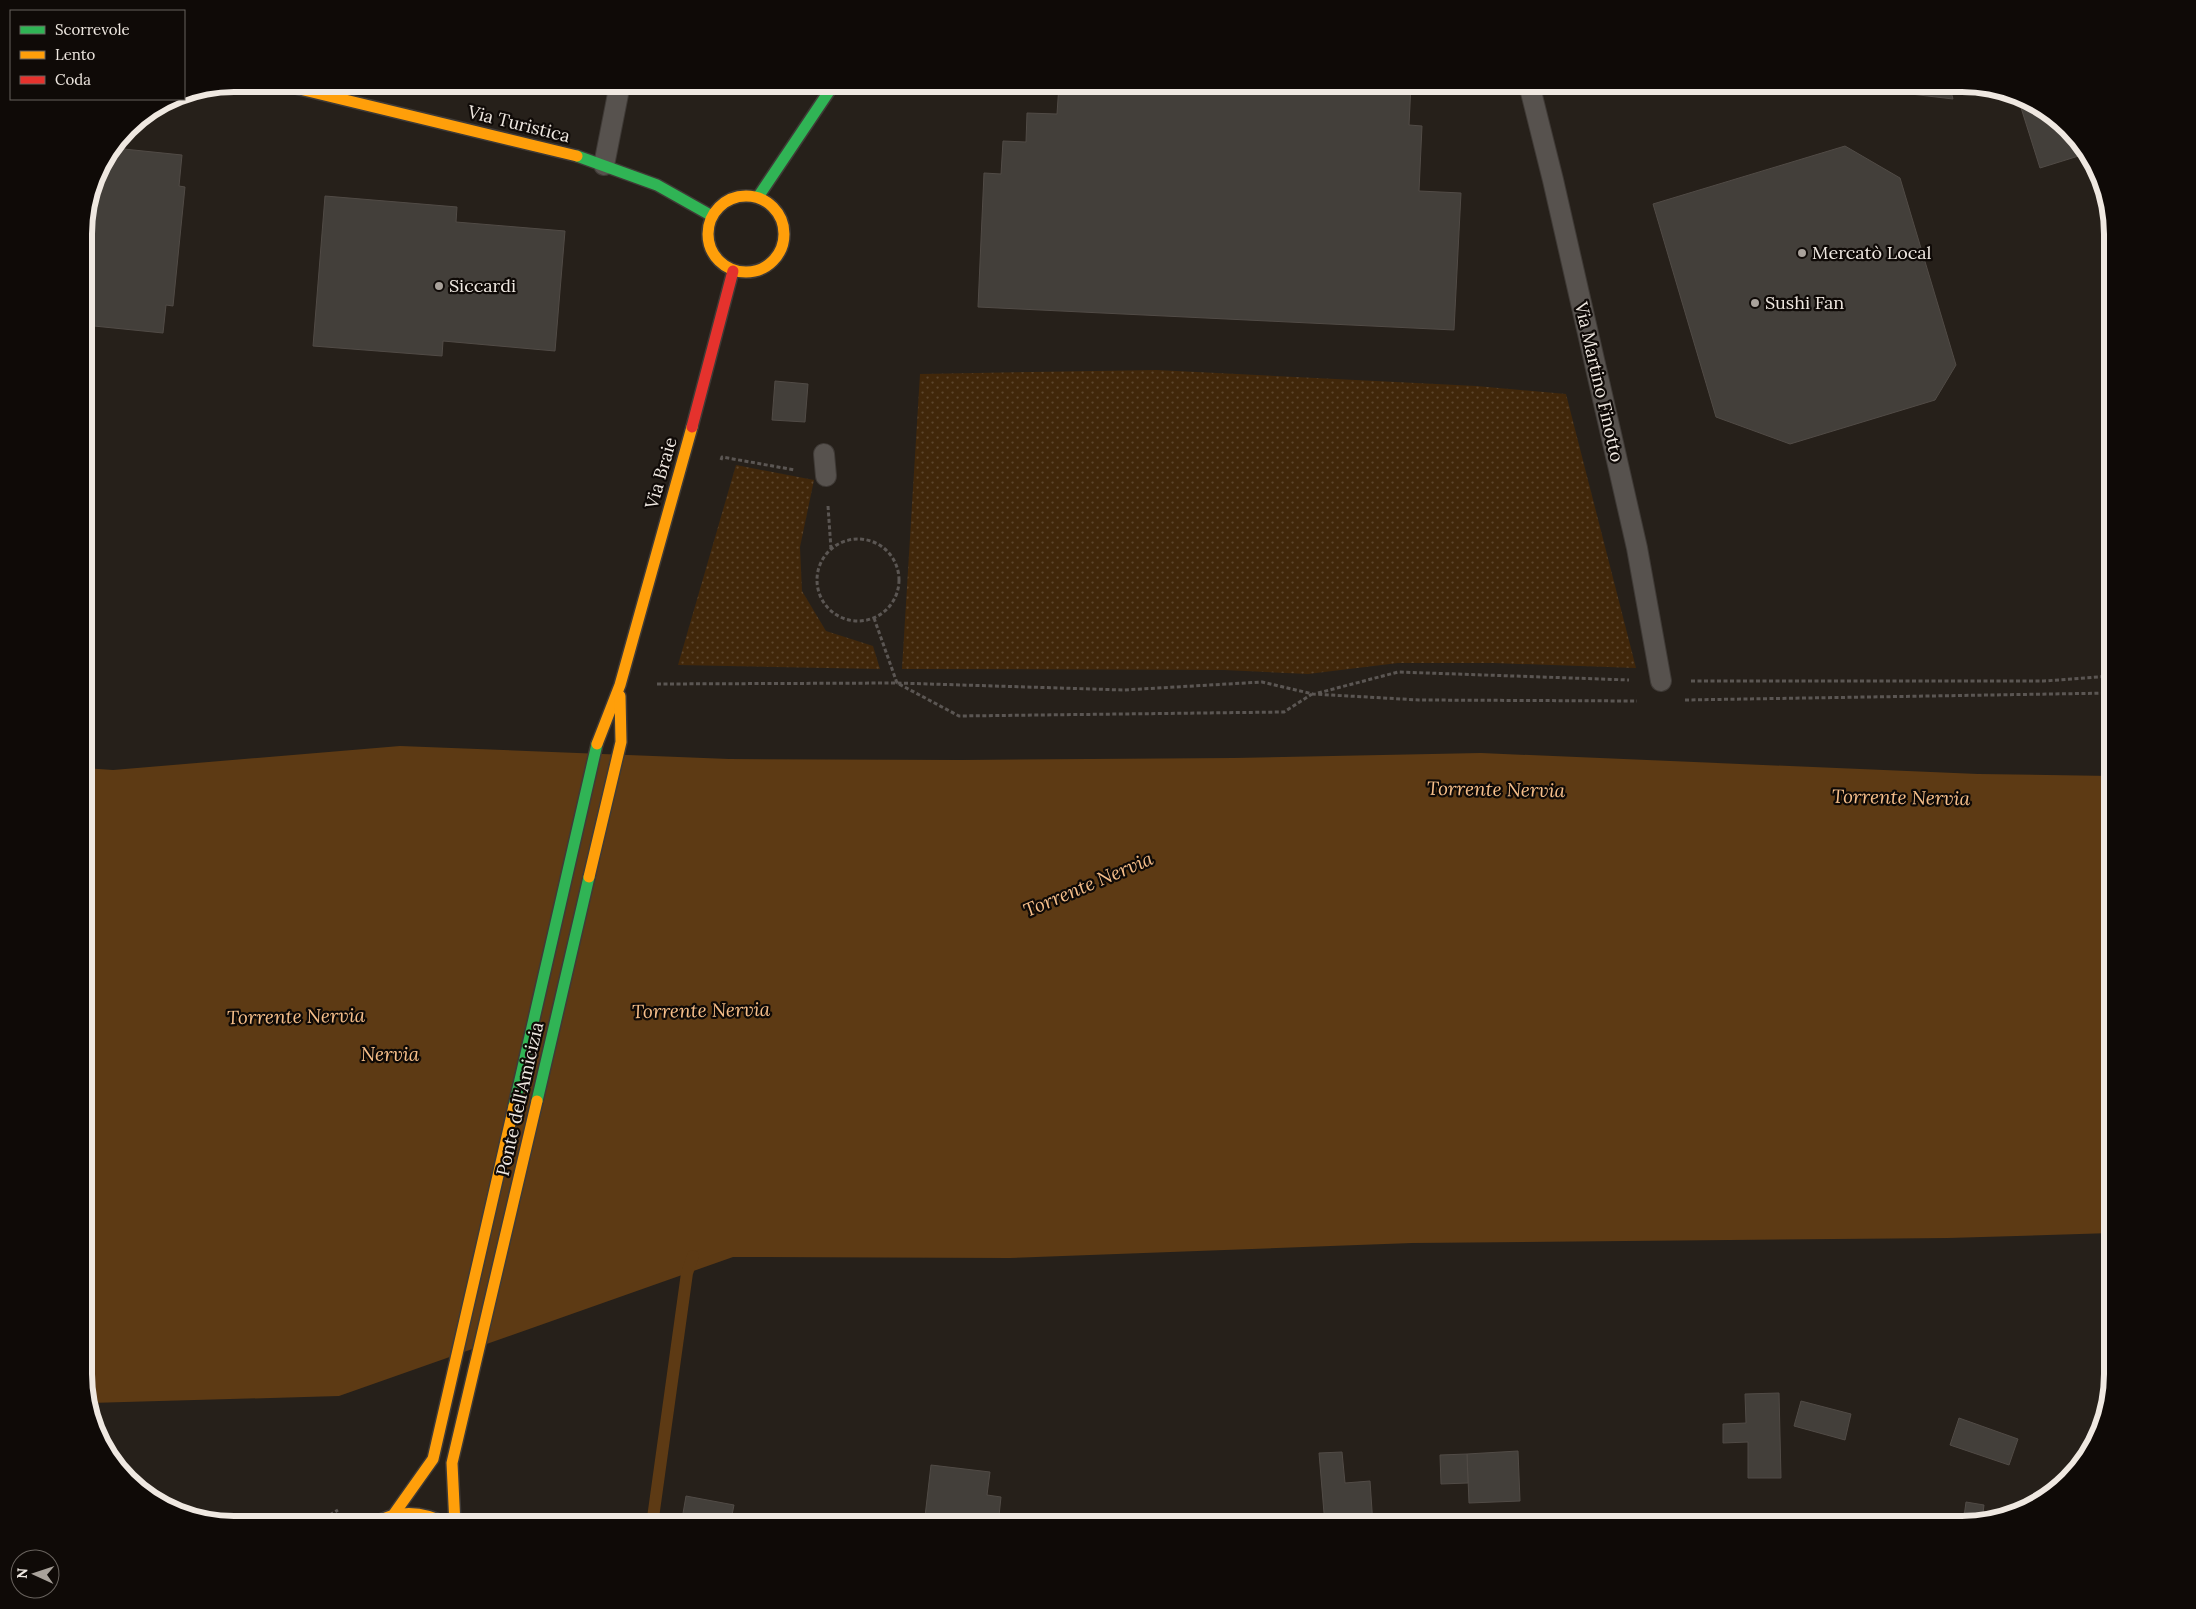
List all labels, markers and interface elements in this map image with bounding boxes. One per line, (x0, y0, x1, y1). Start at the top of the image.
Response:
legend (10, 10, 185, 100)
text: Scorrevole (55, 20, 130, 39)
text: Lento (55, 45, 96, 64)
text: Coda (55, 70, 91, 89)
street label: Via Turistica (465, 99, 573, 147)
place label: Mercatò Local (1812, 241, 1932, 264)
marker: Mercatò Local (1796, 247, 1808, 259)
place label: Siccardi (449, 274, 516, 297)
marker: Siccardi (433, 280, 445, 292)
place label: Sushi Fan (1765, 291, 1844, 314)
marker: Sushi Fan (1749, 297, 1761, 309)
street label: Via Martino Finotto (1570, 299, 1629, 464)
street label: Via Braie (639, 434, 682, 512)
water label: Torrente Nervia (1427, 776, 1566, 802)
water label: Torrente Nervia (1832, 784, 1971, 810)
water label: Torrente Nervia (1020, 846, 1157, 922)
water label: Torrente Nervia (632, 997, 771, 1023)
water label: Torrente Nervia (227, 1003, 366, 1029)
street label: Ponte dell'Amicizia (491, 1020, 548, 1178)
water label: Nervia (361, 1042, 420, 1066)
north arrow (10, 1549, 60, 1599)
text: N (13, 1567, 31, 1579)

